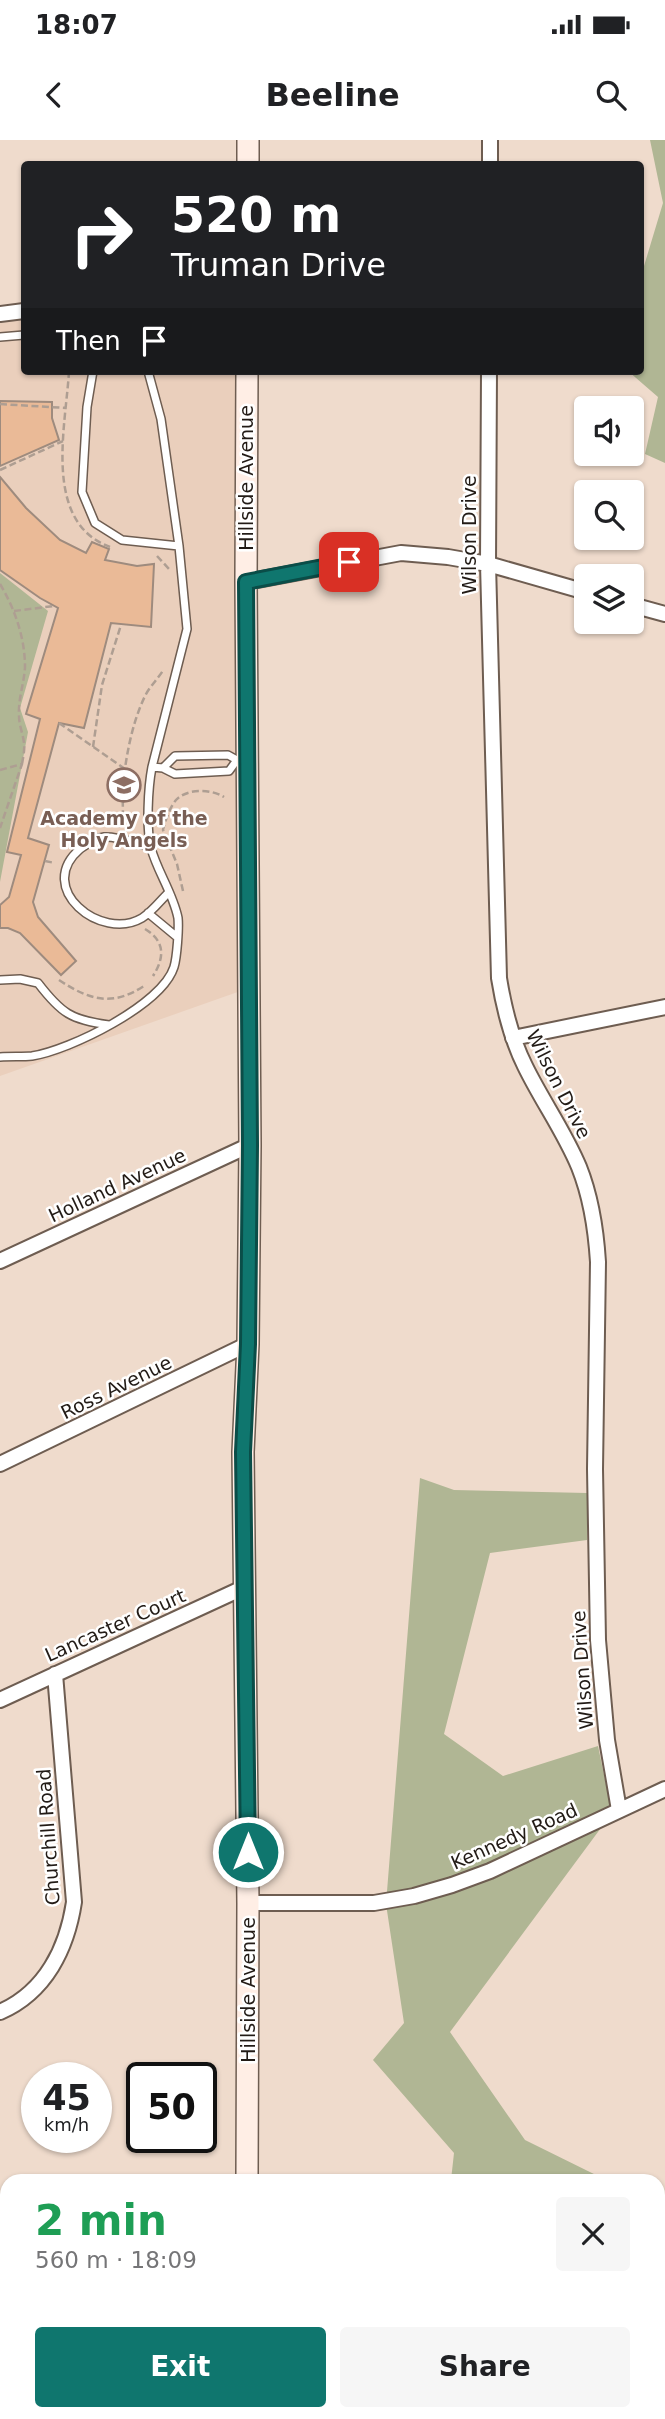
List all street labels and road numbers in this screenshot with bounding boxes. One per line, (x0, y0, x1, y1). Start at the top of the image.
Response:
street label: Hillside Avenue (235, 405, 257, 551)
street label: Wilson Drive (458, 475, 480, 595)
street label: Wilson Drive (522, 1026, 596, 1142)
street label: Holland Avenue (45, 1144, 189, 1226)
street label: Ross Avenue (57, 1351, 175, 1423)
street label: Lancaster Court (41, 1584, 189, 1666)
street label: Wilson Drive (567, 1610, 597, 1730)
street label: Churchill Road (32, 1768, 64, 1906)
street label: Kennedy Road (447, 1798, 581, 1874)
street label: Hillside Avenue (237, 1917, 259, 2063)

